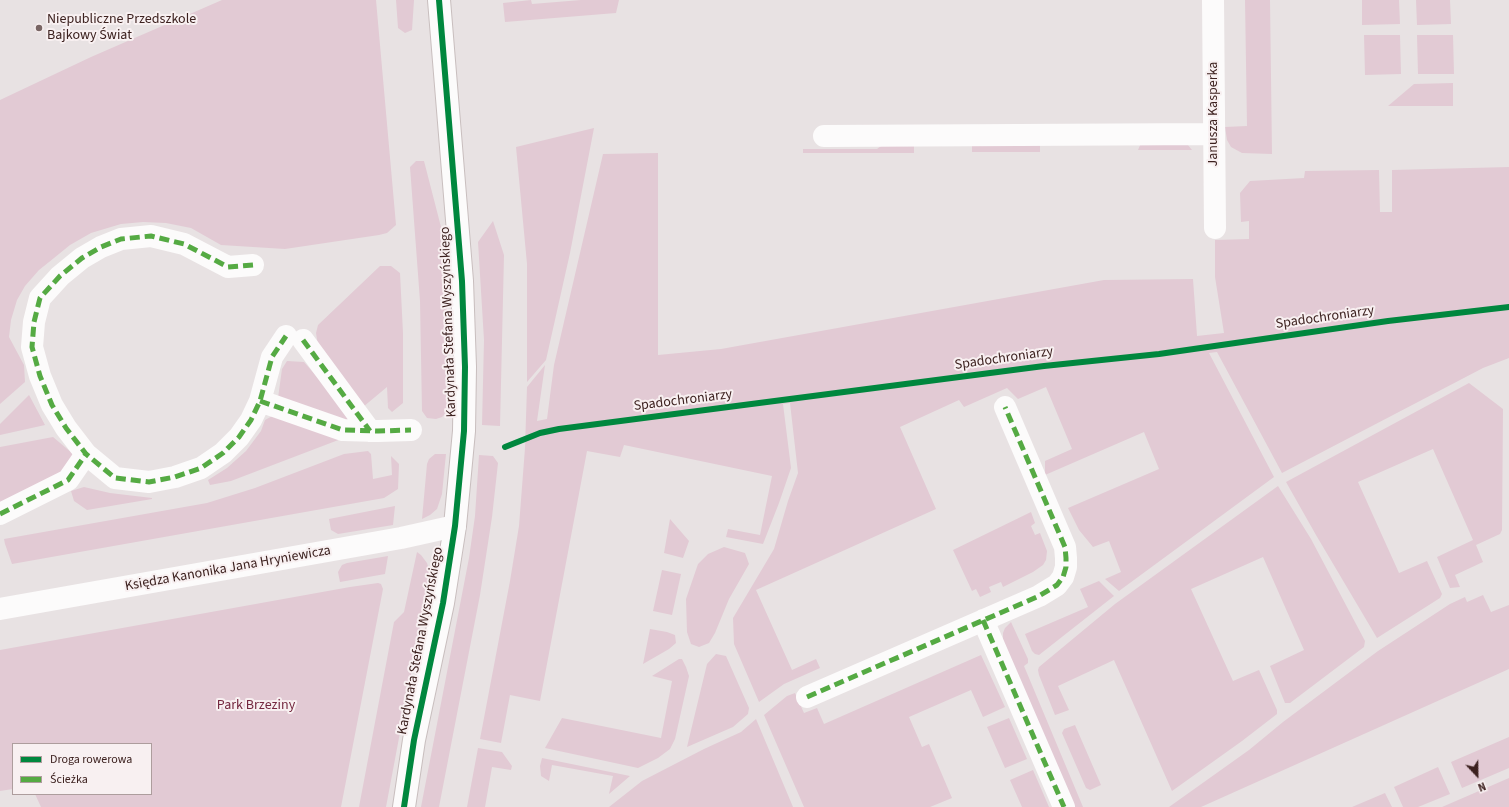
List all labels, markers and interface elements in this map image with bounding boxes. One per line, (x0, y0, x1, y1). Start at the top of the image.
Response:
place label: Niepubliczne Przedszkole Bajkowy Świat (47, 12, 196, 44)
marker: Niepubliczne Przedszkole Bajkowy Świat (34, 23, 44, 33)
street label: Janusza Kasperka (1206, 62, 1222, 166)
street label: Kardynała Stefana Wyszyńskiego (437, 226, 461, 418)
street label: Spadochroniarzy (1275, 303, 1375, 333)
street label: Spadochroniarzy (954, 344, 1054, 374)
street label: Spadochroniarzy (633, 387, 733, 415)
street label: Księdza Kanonika Jana Hryniewicza (124, 543, 332, 595)
street label: Kardynała Stefana Wyszyńskiego (395, 546, 447, 736)
park label: Park Brzeziny (217, 698, 295, 714)
legend (12, 743, 152, 795)
text: Droga rowerowa (50, 751, 132, 768)
north arrow (1457, 755, 1497, 795)
text: Ścieżka (50, 771, 88, 788)
text: N (1475, 778, 1488, 795)

